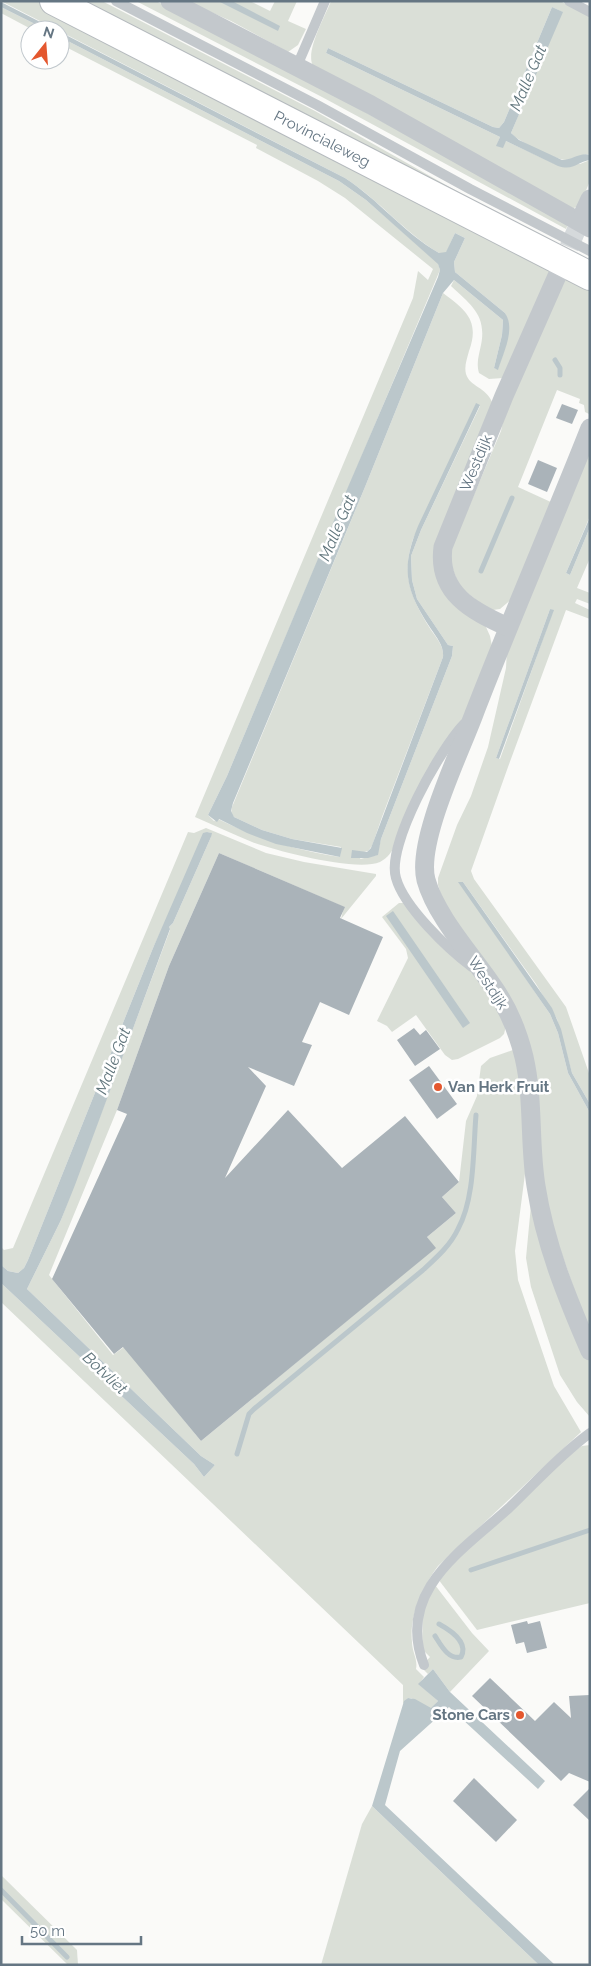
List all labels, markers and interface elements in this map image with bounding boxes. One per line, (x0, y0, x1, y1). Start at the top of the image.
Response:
north arrow (20, 20, 70, 70)
text: N (41, 23, 56, 42)
water label: Malle Gat (506, 42, 551, 114)
street label: Provincialeweg (271, 107, 373, 171)
street label: Westdijk (456, 432, 496, 494)
water label: Malle Gat (315, 492, 360, 564)
street label: Westdijk (464, 953, 512, 1013)
water label: Malle Gat (92, 1024, 135, 1097)
place label: Van Herk Fruit (448, 1078, 549, 1096)
marker: Van Herk Fruit (432, 1081, 444, 1093)
water label: Botvliet (79, 1348, 132, 1399)
place label: Stone Cars (432, 1706, 510, 1724)
marker: Stone Cars (514, 1709, 526, 1721)
scale bar (22, 1914, 141, 1946)
text: 50 m (30, 1922, 65, 1940)

